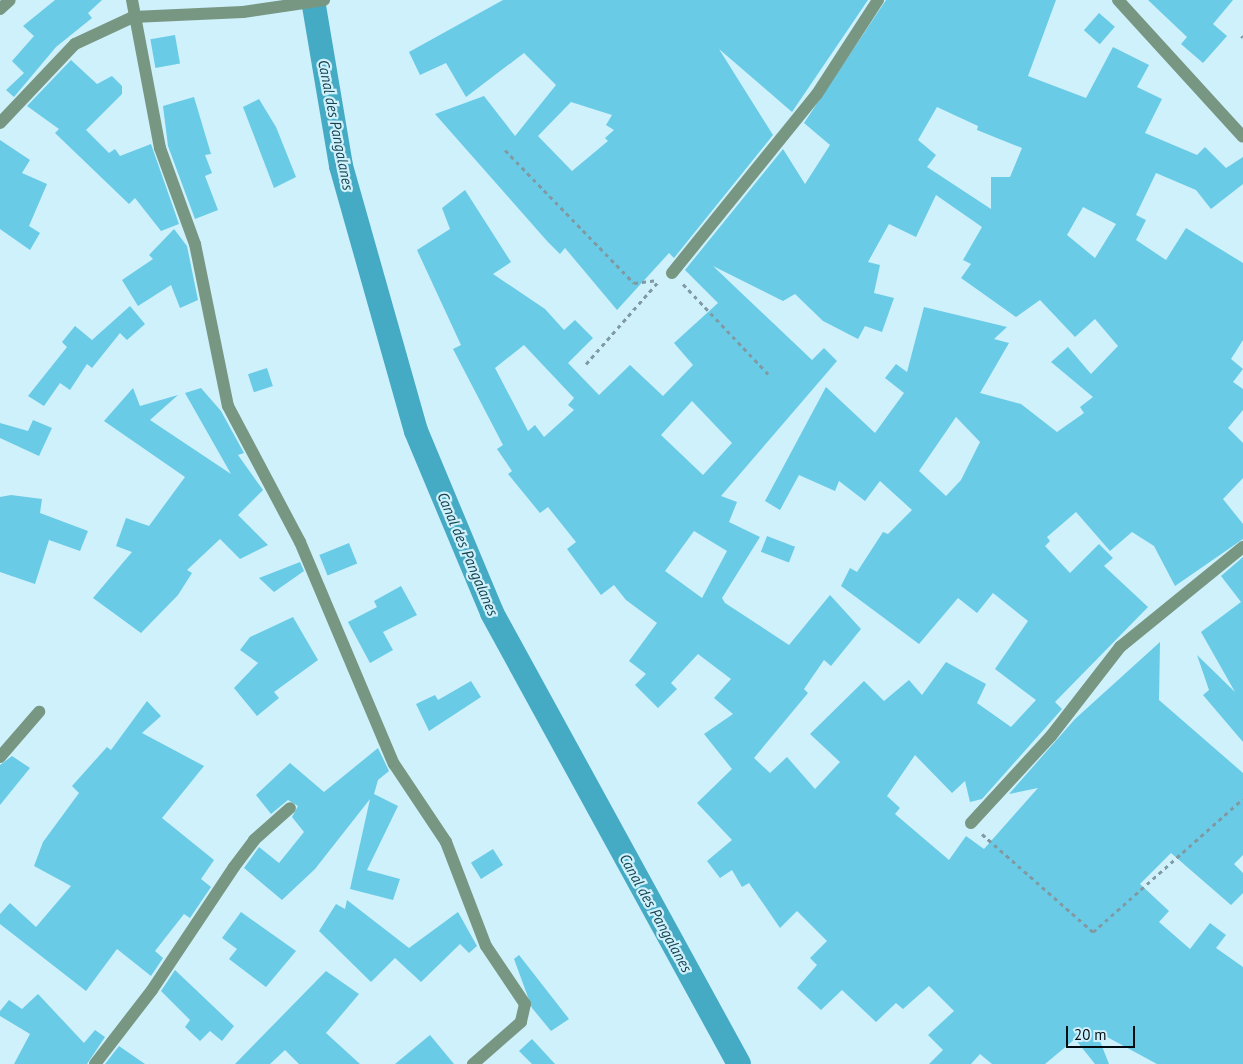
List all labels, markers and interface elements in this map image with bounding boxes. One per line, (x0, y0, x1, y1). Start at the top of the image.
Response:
water label: Canal des Pangalanes (315, 58, 357, 192)
water label: Canal des Pangalanes (434, 489, 502, 619)
water label: Canal des Pangalanes (616, 851, 696, 975)
scale bar (1068, 1016, 1137, 1048)
text: 20 m (1074, 1025, 1107, 1044)

